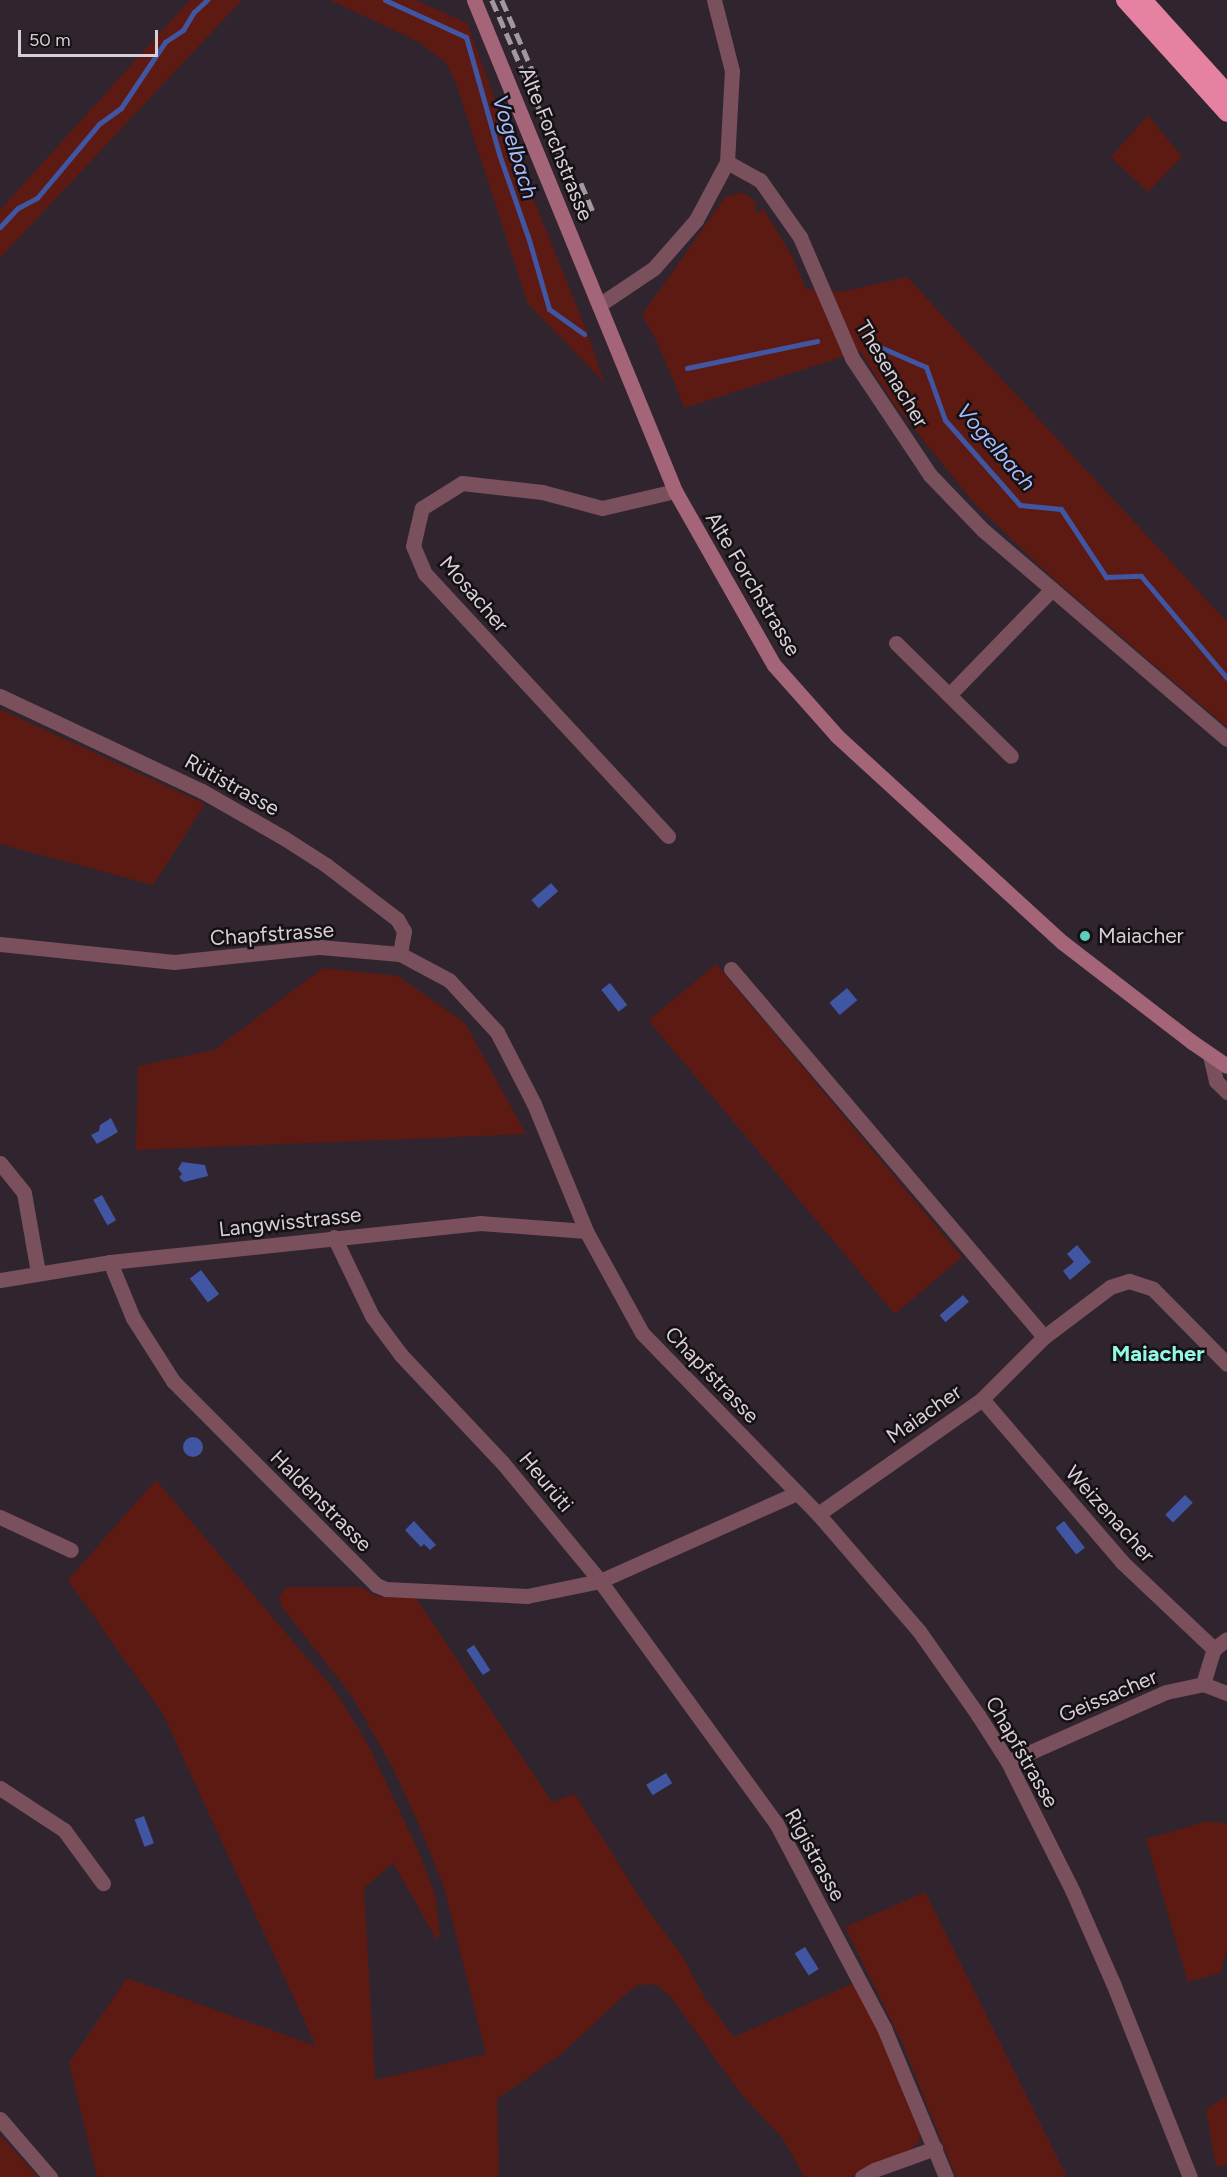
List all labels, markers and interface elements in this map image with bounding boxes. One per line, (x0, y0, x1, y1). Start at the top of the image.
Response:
scale bar (21, 18, 160, 56)
text: 50 m (29, 29, 71, 51)
street label: Alte Forchstrasse (514, 63, 598, 225)
water label: Vogelbach (487, 92, 543, 202)
street label: Thesenacher (850, 316, 934, 432)
water label: Vogelbach (951, 398, 1041, 496)
street label: Alte Forchstrasse (700, 507, 806, 661)
street label: Mosacher (434, 551, 514, 637)
street label: Rütistrasse (180, 749, 284, 821)
street label: Chapfstrasse (209, 917, 335, 951)
place label: Maiacher (1098, 923, 1184, 949)
marker: Maiacher (1076, 927, 1094, 945)
street label: Langwisstrasse (217, 1202, 363, 1242)
street label: Chapfstrasse (660, 1322, 764, 1428)
district label: Maiacher (1111, 1341, 1205, 1367)
street label: Maiacher (882, 1379, 966, 1449)
street label: Haldenstrasse (265, 1445, 377, 1557)
street label: Heurüti (514, 1447, 578, 1517)
street label: Weizenacher (1060, 1460, 1160, 1568)
street label: Geissacher (1055, 1664, 1161, 1728)
street label: Chapfstrasse (980, 1692, 1064, 1812)
street label: Rigistrasse (779, 1804, 851, 1906)

